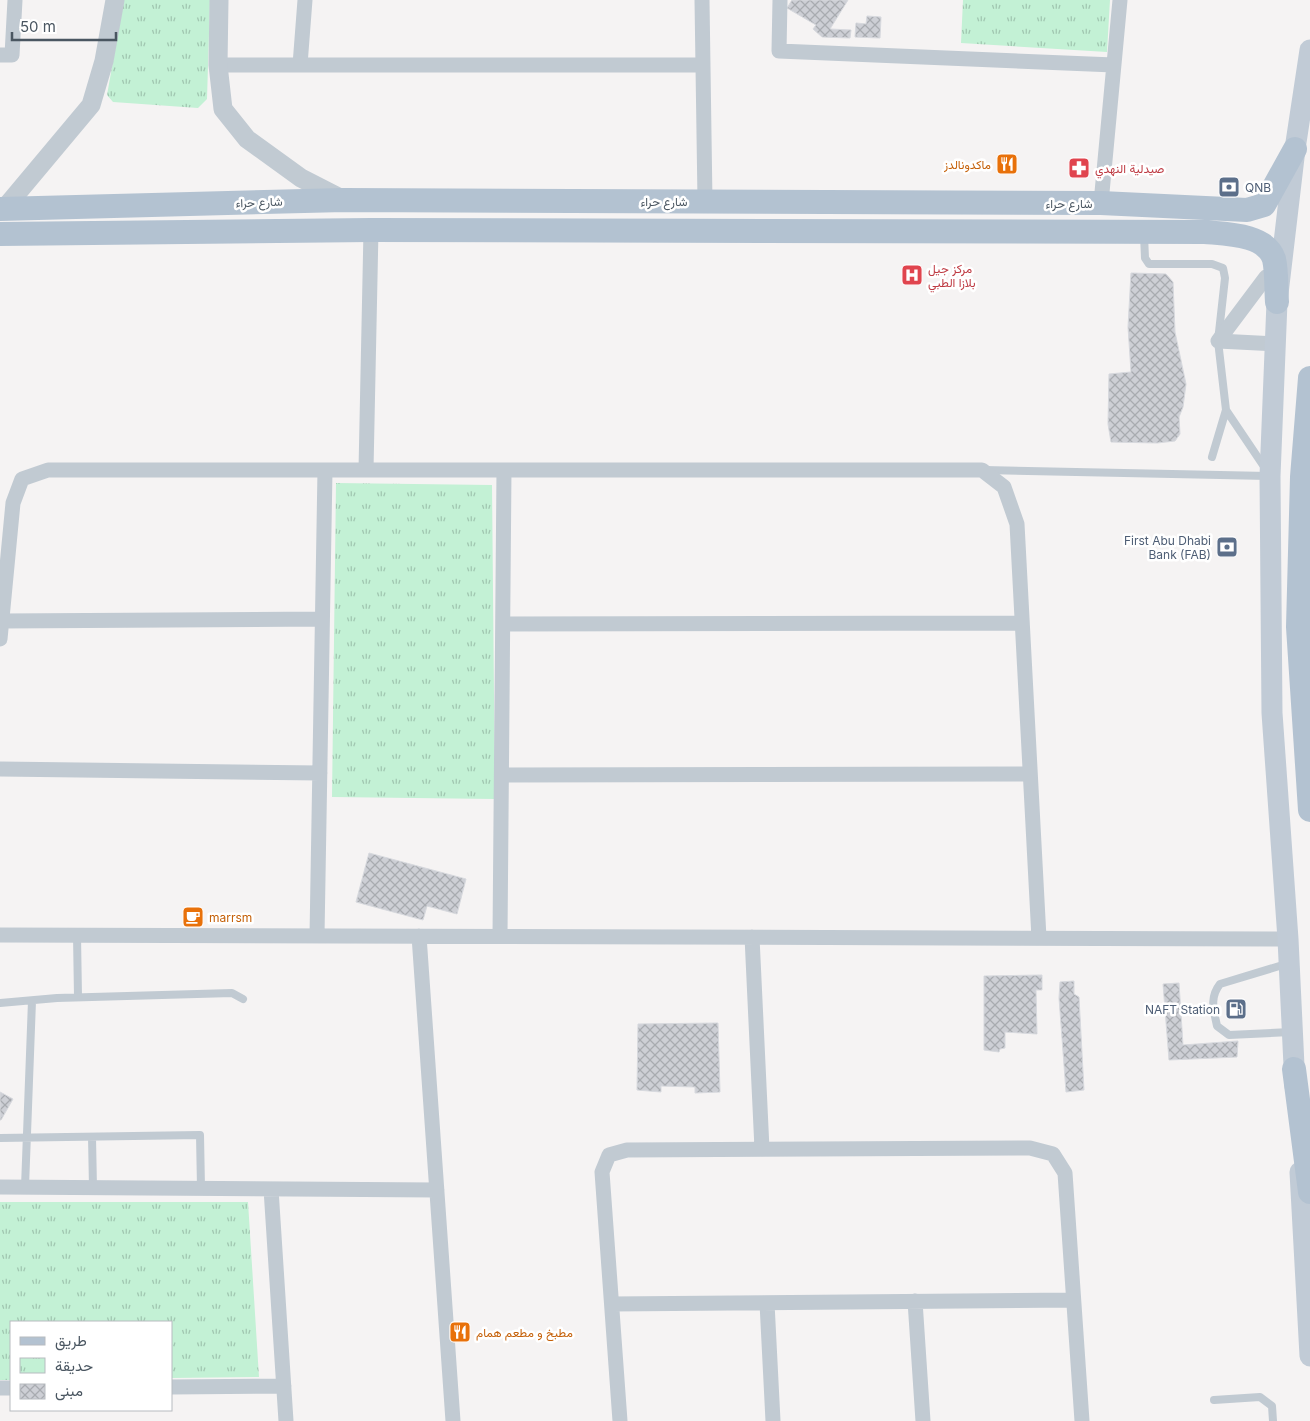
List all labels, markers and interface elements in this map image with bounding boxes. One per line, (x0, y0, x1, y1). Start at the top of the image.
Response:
scale bar (12, 10, 116, 42)
text: 50 m (20, 17, 56, 36)
restaurant icon: ماكدونالدز (995, 152, 1019, 176)
pharmacy icon: صيدلية النهدي (1067, 156, 1091, 180)
place label: ماكدونالدز (943, 157, 991, 173)
place label: صيدلية النهدي (1095, 161, 1164, 179)
bank icon: QNB (1217, 175, 1241, 199)
place label: QNB (1245, 180, 1271, 195)
street label: شارع حراء (235, 194, 283, 212)
street label: شارع حراء (640, 194, 688, 211)
street label: شارع حراء (1045, 196, 1093, 213)
place label: مركز جيل بلازا الطبي (928, 261, 976, 293)
hospital icon: مركز جيل بلازا الطبي (900, 263, 924, 287)
place label: First Abu Dhabi Bank (FAB) (1124, 533, 1211, 562)
bank icon: First Abu Dhabi Bank (FAB) (1215, 535, 1239, 559)
cafe icon: marrsm (181, 905, 205, 929)
place label: marrsm (209, 910, 252, 925)
fuel station icon: NAFT Station (1224, 997, 1248, 1021)
place label: NAFT Station (1145, 1002, 1220, 1017)
restaurant icon: مطبخ و مطعم همام (448, 1320, 472, 1344)
legend (10, 1321, 172, 1411)
place label: مطبخ و مطعم همام (476, 1325, 573, 1342)
text: طريق (55, 1331, 87, 1351)
text: حديقة (55, 1356, 93, 1375)
text: مبنى (55, 1381, 83, 1401)

